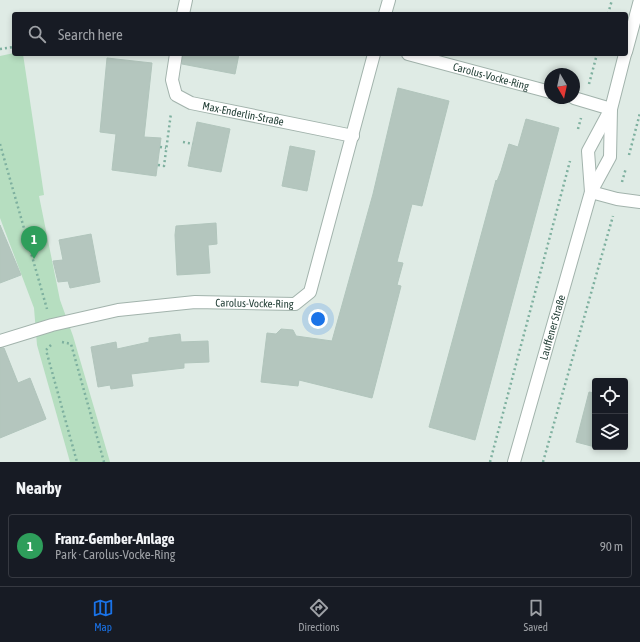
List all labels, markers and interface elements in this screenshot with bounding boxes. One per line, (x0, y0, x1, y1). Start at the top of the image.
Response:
search box (12, 12, 628, 56)
icon: search (26, 23, 48, 45)
text: Search here (58, 26, 123, 43)
street label: Carolus-Vocke-Ring (452, 60, 531, 92)
north arrow (544, 68, 580, 104)
street label: Max-Enderlin-Straße (201, 99, 285, 128)
pin: 1 (21, 226, 47, 259)
street label: Lauffener Straße (537, 294, 567, 361)
street label: Carolus-Vocke-Ring (215, 296, 294, 310)
your location (308, 309, 328, 329)
map controls (592, 378, 628, 450)
button: locate (592, 378, 628, 414)
button: layers (592, 414, 628, 450)
text: Nearby (16, 478, 62, 498)
text: Franz-Gember-Anlage (55, 530, 174, 547)
text: 1 (27, 539, 33, 554)
text: 90 m (600, 539, 623, 554)
text: Park · Carolus-Vocke-Ring (55, 547, 175, 562)
tab: Map (92, 597, 114, 633)
tab: Directions (298, 597, 339, 633)
tab: Saved (524, 597, 548, 633)

